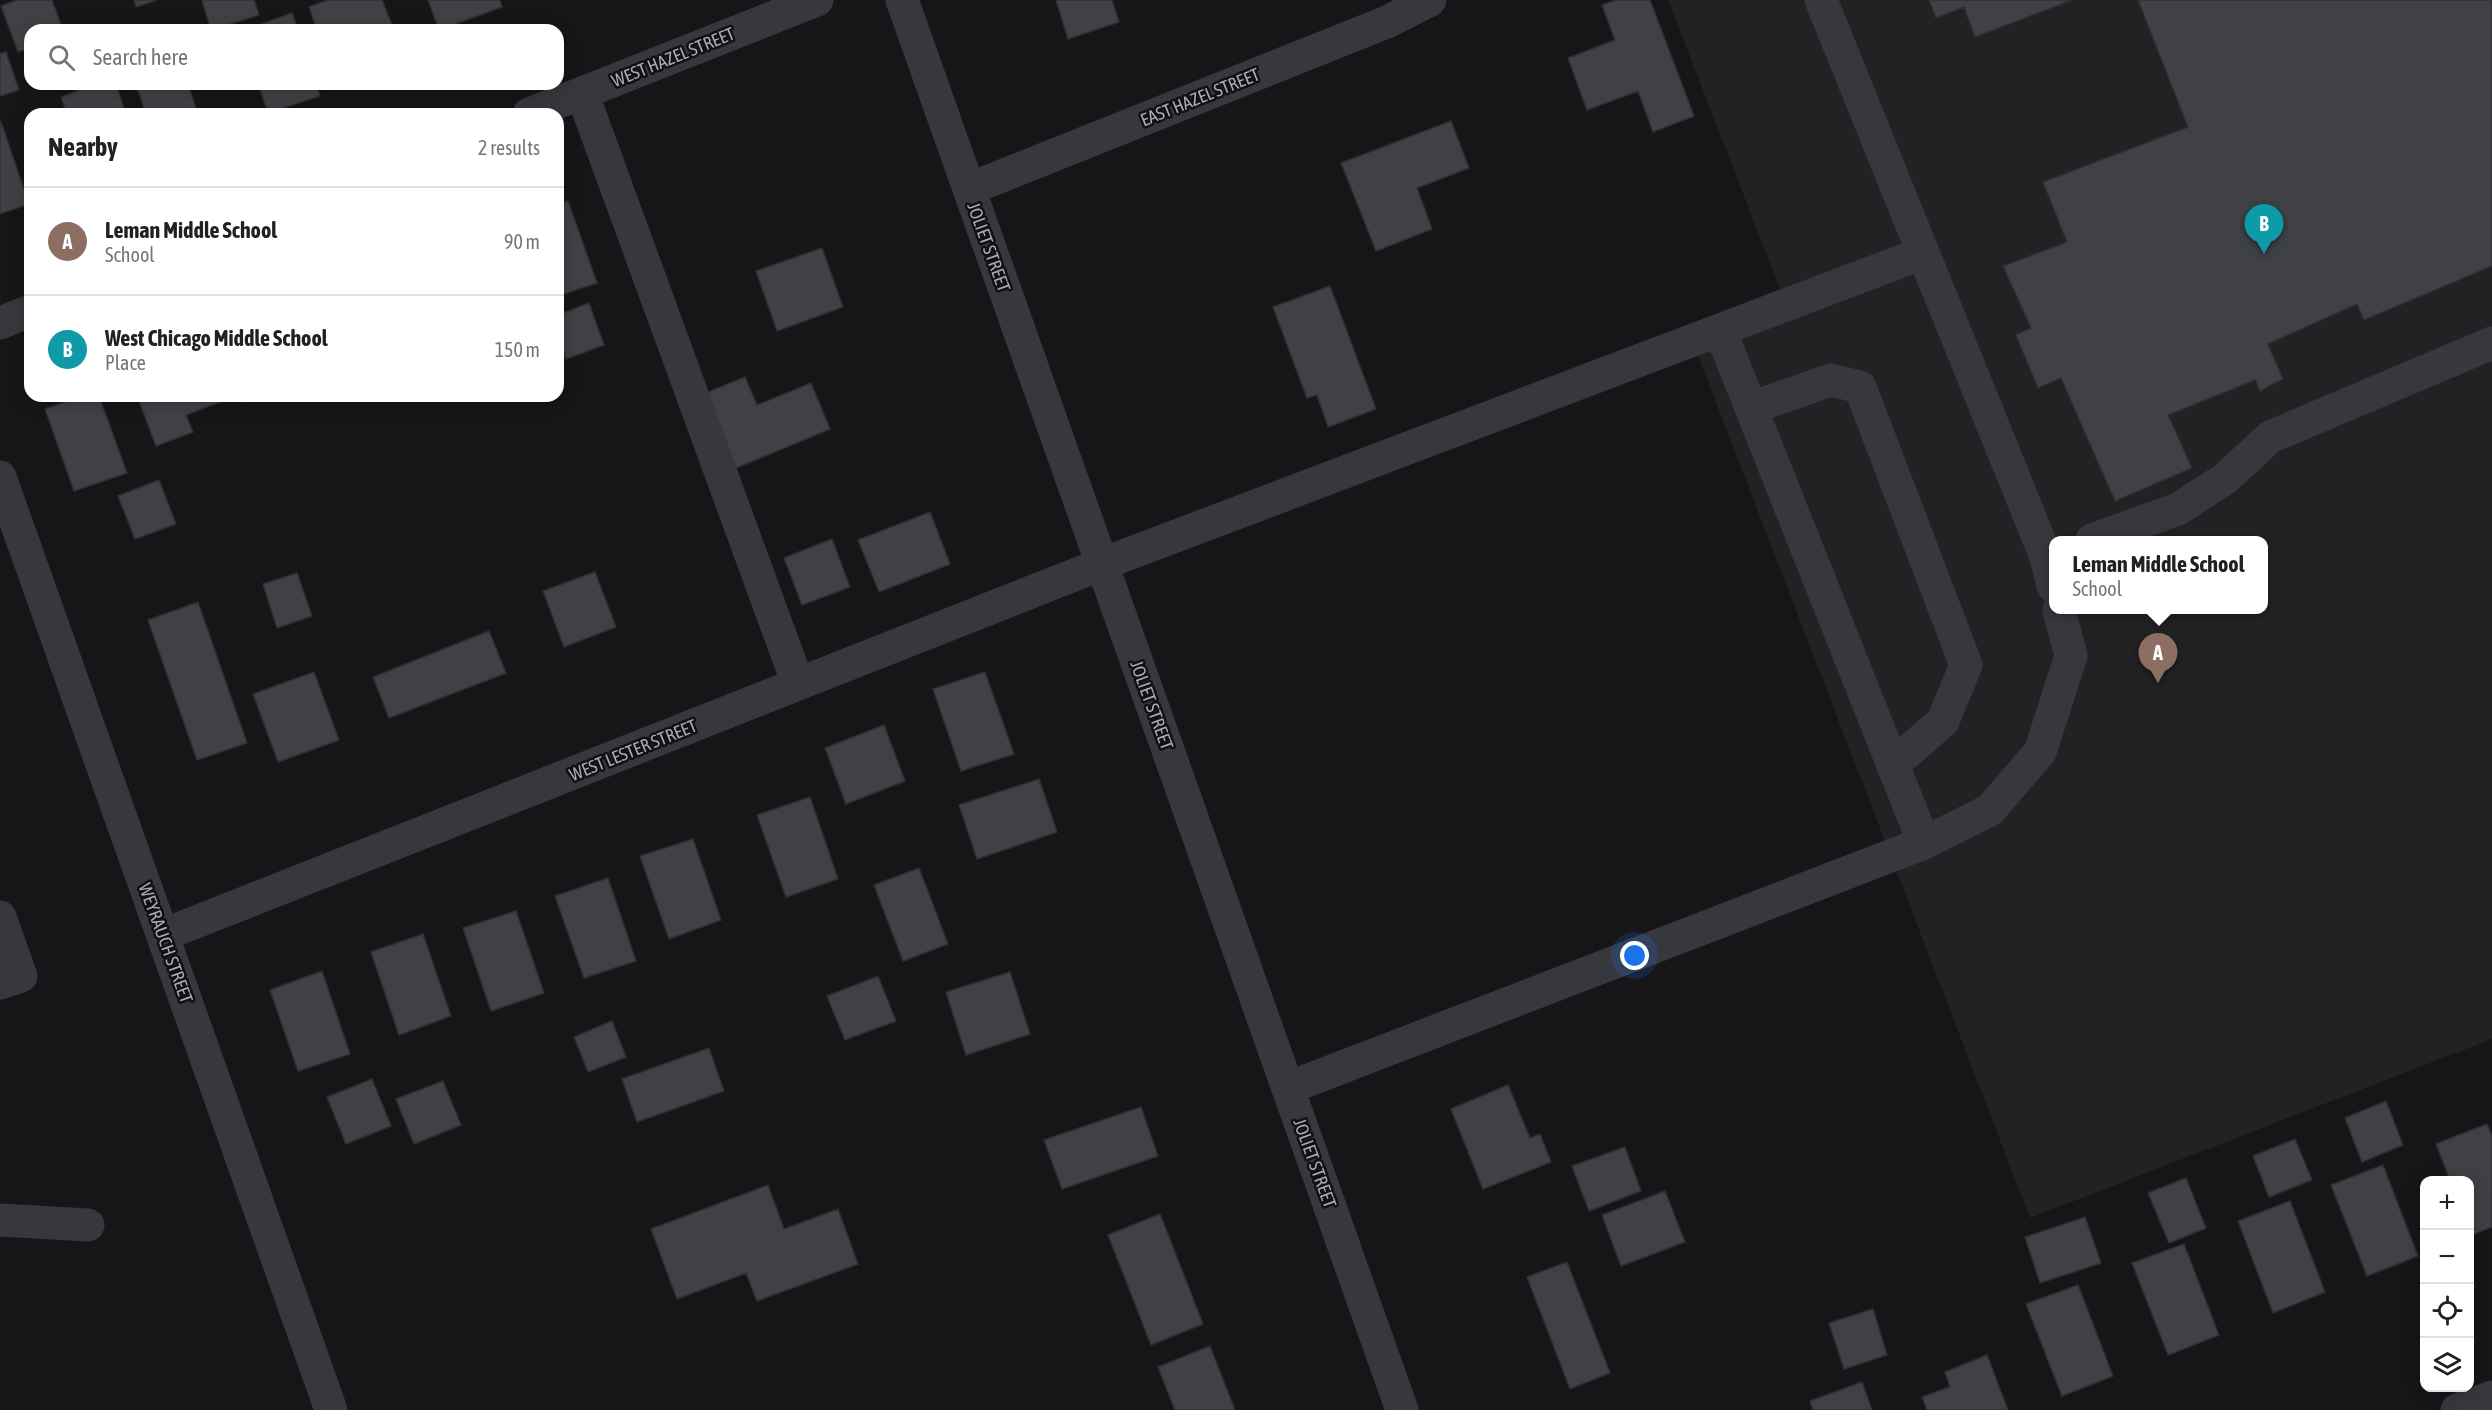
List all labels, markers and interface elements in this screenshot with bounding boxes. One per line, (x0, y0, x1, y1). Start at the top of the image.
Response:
street label: WEST HAZEL STREET (608, 23, 738, 91)
search box (24, 24, 564, 90)
icon: search (45, 41, 78, 74)
text: Search here (93, 44, 188, 70)
street label: EAST HAZEL STREET (1137, 64, 1263, 130)
text: Nearby (48, 132, 118, 162)
text: 2 results (478, 136, 540, 159)
street label: JOLIET STREET (963, 199, 1015, 295)
pin: B (2244, 204, 2284, 254)
text: Leman Middle School (105, 217, 277, 243)
text: A (63, 230, 72, 253)
text: 90 m (504, 230, 540, 253)
text: School (105, 243, 155, 266)
text: West Chicago Middle School (105, 325, 328, 351)
text: B (63, 338, 72, 361)
text: 150 m (495, 338, 540, 361)
text: Place (105, 351, 146, 374)
popup (2049, 536, 2268, 614)
text: Leman Middle School (2072, 551, 2245, 577)
text: School (2072, 577, 2122, 600)
pin: A (2138, 634, 2178, 683)
street label: JOLIET STREET (1126, 657, 1178, 753)
street label: WEST LESTER STREET (566, 715, 700, 785)
street label: WEYRAUCH STREET (135, 880, 197, 1006)
your location (1620, 941, 1649, 970)
street label: JOLIET STREET (1289, 1115, 1341, 1211)
map controls (2420, 1176, 2474, 1392)
button: + (2420, 1176, 2474, 1230)
button: − (2420, 1230, 2474, 1284)
button: locate (2420, 1284, 2474, 1338)
button: layers (2420, 1338, 2474, 1392)

